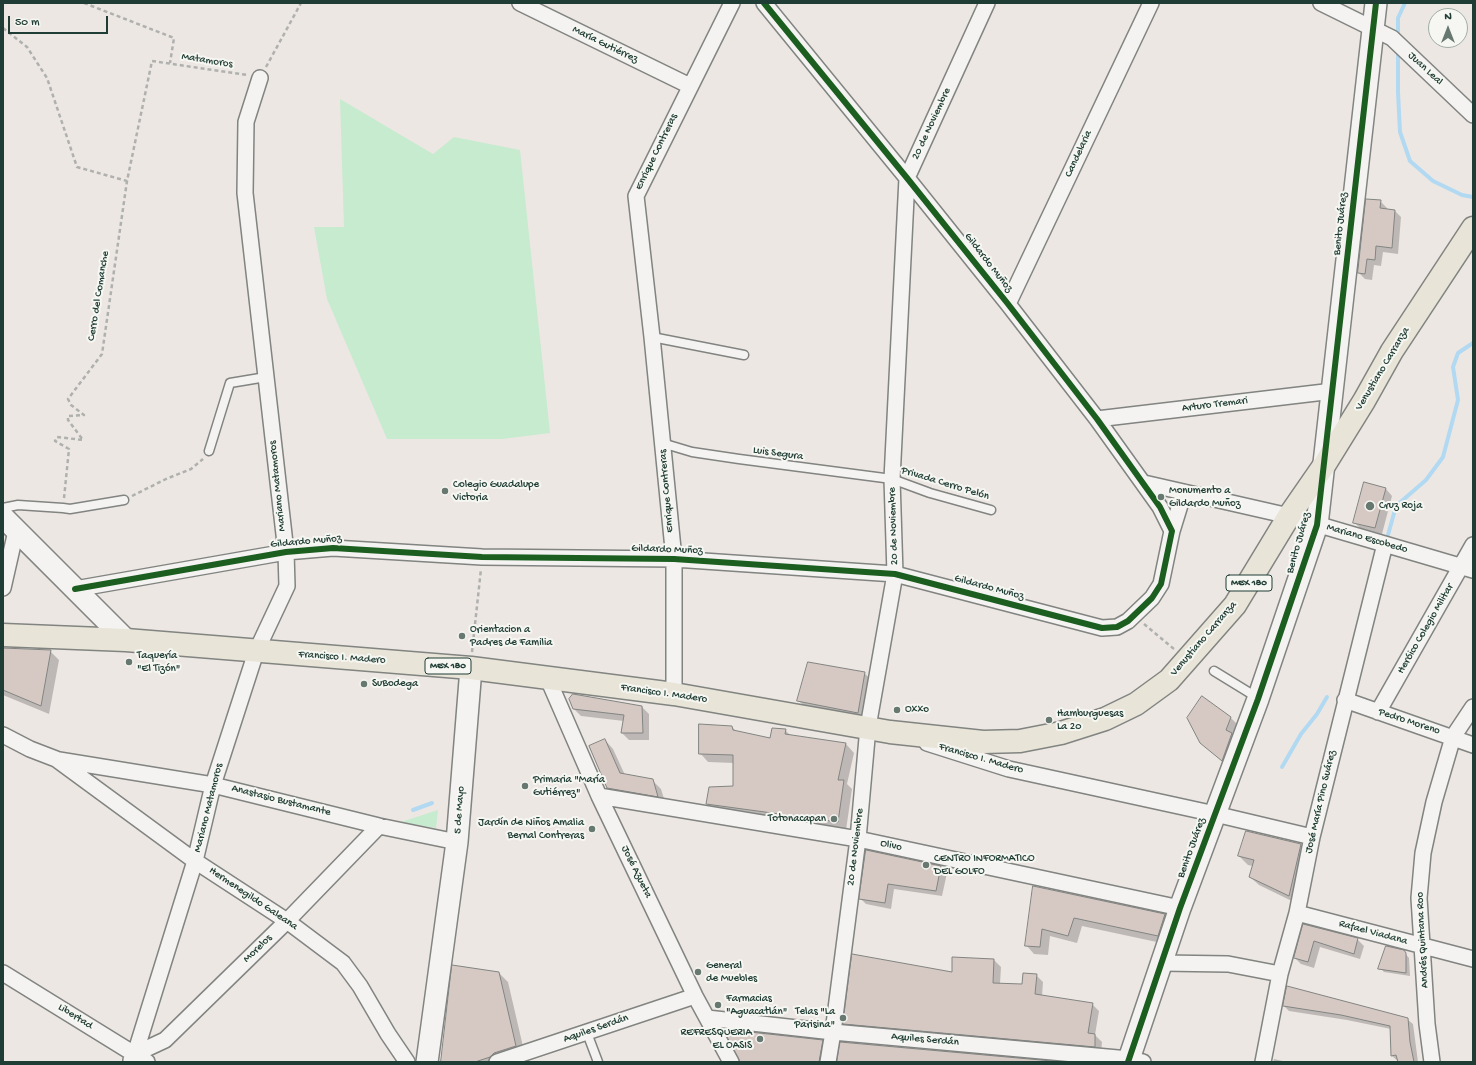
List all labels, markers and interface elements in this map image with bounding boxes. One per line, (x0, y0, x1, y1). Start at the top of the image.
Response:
scale bar (10, 8, 110, 34)
north arrow (1428, 8, 1468, 48)
text: N (1444, 11, 1452, 23)
text: 50 m (15, 16, 40, 30)
street label: María Gutiérrez (570, 23, 640, 67)
street label: Juan Leal (1405, 49, 1445, 89)
street label: Matamoros (181, 50, 233, 72)
street label: 20 de Noviembre (910, 86, 954, 162)
street label: Enrique Contreras (633, 112, 681, 192)
street label: Candelaria (1062, 128, 1096, 180)
street label: Benito Juárez (1331, 192, 1351, 256)
street label: Gildardo Muñoz (961, 231, 1015, 295)
street label: Cerro del Comanche (85, 250, 113, 342)
street label: Venustiano Carranza (1353, 325, 1413, 413)
street label: Arturo Tremari (1181, 394, 1249, 416)
street label: Mariano Matamoros (267, 440, 289, 532)
street label: Luis Segura (752, 444, 804, 464)
street label: Enrique Contreras (657, 449, 677, 533)
street label: Privada Cerro Pelón (899, 464, 991, 504)
place label: Colegio Guadalupe Victoria (453, 478, 539, 504)
place label: Monumento a Gildardo Muñoz (1169, 484, 1241, 510)
marker: Colegio Guadalupe Victoria (440, 486, 450, 496)
street label: 20 de Noviembre (886, 487, 902, 565)
marker: Monumento a Gildardo Muñoz (1156, 492, 1166, 502)
place label: Cruz Roja (1379, 499, 1422, 513)
marker: Cruz Roja (1364, 500, 1376, 512)
street label: Benito Juárez (1284, 511, 1314, 575)
street label: Mariano Escobedo (1325, 521, 1409, 557)
street label: Gildardo Muñoz (270, 532, 342, 552)
street label: Gildardo Muñoz (631, 542, 703, 558)
street label: Gildardo Muñoz (953, 572, 1025, 604)
road number: MEX 180 (1226, 575, 1272, 591)
street label: Heróico Colegio Militar (1395, 582, 1457, 676)
street label: Venustiano Carranza (1168, 599, 1240, 679)
place label: Orientacion a Padres de Familia (470, 623, 552, 649)
marker: Orientacion a Padres de Familia (457, 631, 467, 641)
street label: Francisco I. Madero (298, 648, 386, 668)
place label: Taquería "El Tizón" (137, 649, 180, 675)
marker: Taquería "El Tizón" (124, 657, 134, 667)
road number: MEX 180 (425, 658, 471, 674)
place label: SuBodega (372, 677, 418, 691)
marker: SuBodega (359, 679, 369, 689)
street label: Francisco I. Madero (620, 681, 708, 707)
place label: Oxxo (905, 703, 929, 717)
marker: Oxxo (892, 705, 902, 715)
street label: Pedro Moreno (1376, 706, 1442, 738)
place label: Hamburguesas La 20 (1057, 707, 1123, 733)
marker: Hamburguesas La 20 (1044, 715, 1054, 725)
street label: Francisco I. Madero (937, 741, 1025, 777)
street label: José María Pino Suárez (1303, 749, 1339, 855)
street label: Mariano Matamoros (192, 762, 226, 854)
place label: Primaria "María Gutiérrez" (533, 773, 605, 799)
marker: Primaria "María Gutiérrez" (520, 781, 530, 791)
street label: Anastasio Bustamante (230, 782, 332, 820)
street label: 5 de Mayo (452, 786, 468, 834)
street label: 20 de Noviembre (845, 808, 867, 886)
place label: Totonacapan (768, 812, 826, 826)
marker: Totonacapan (829, 814, 839, 824)
place label: Jardín de Niños Amalia Bernal Contreras (478, 816, 584, 842)
street label: Benito Juárez (1175, 816, 1209, 880)
marker: Jardín de Niños Amalia Bernal Contreras (587, 824, 597, 834)
street label: Olivo (879, 837, 903, 855)
street label: José Azueta (618, 844, 654, 900)
place label: CENTRO INFORMATICO DEL GOLFO (934, 852, 1035, 878)
marker: CENTRO INFORMATICO DEL GOLFO (921, 860, 931, 870)
street label: Hermenegildo Galeana (206, 864, 300, 934)
street label: Andrés Quintana Roo (1414, 892, 1432, 988)
street label: Rafael Viadana (1337, 917, 1409, 949)
street label: Morelos (241, 932, 275, 966)
place label: General de Muebles (706, 959, 757, 985)
marker: General de Muebles (693, 967, 703, 977)
place label: Farmacias "Aguacatlán" (726, 992, 787, 1018)
marker: Farmacias "Aguacatlán" (713, 1000, 723, 1010)
street label: Libertad (55, 1001, 95, 1033)
place label: Telas "La Parisina" (794, 1005, 835, 1031)
street label: Aquiles Serdán (562, 1012, 630, 1046)
marker: Telas "La Parisina" (838, 1013, 848, 1023)
place label: REFRESQUERIA EL OASIS (681, 1026, 752, 1052)
street label: Aquiles Serdán (891, 1030, 959, 1050)
marker: REFRESQUERIA EL OASIS (755, 1034, 765, 1044)

